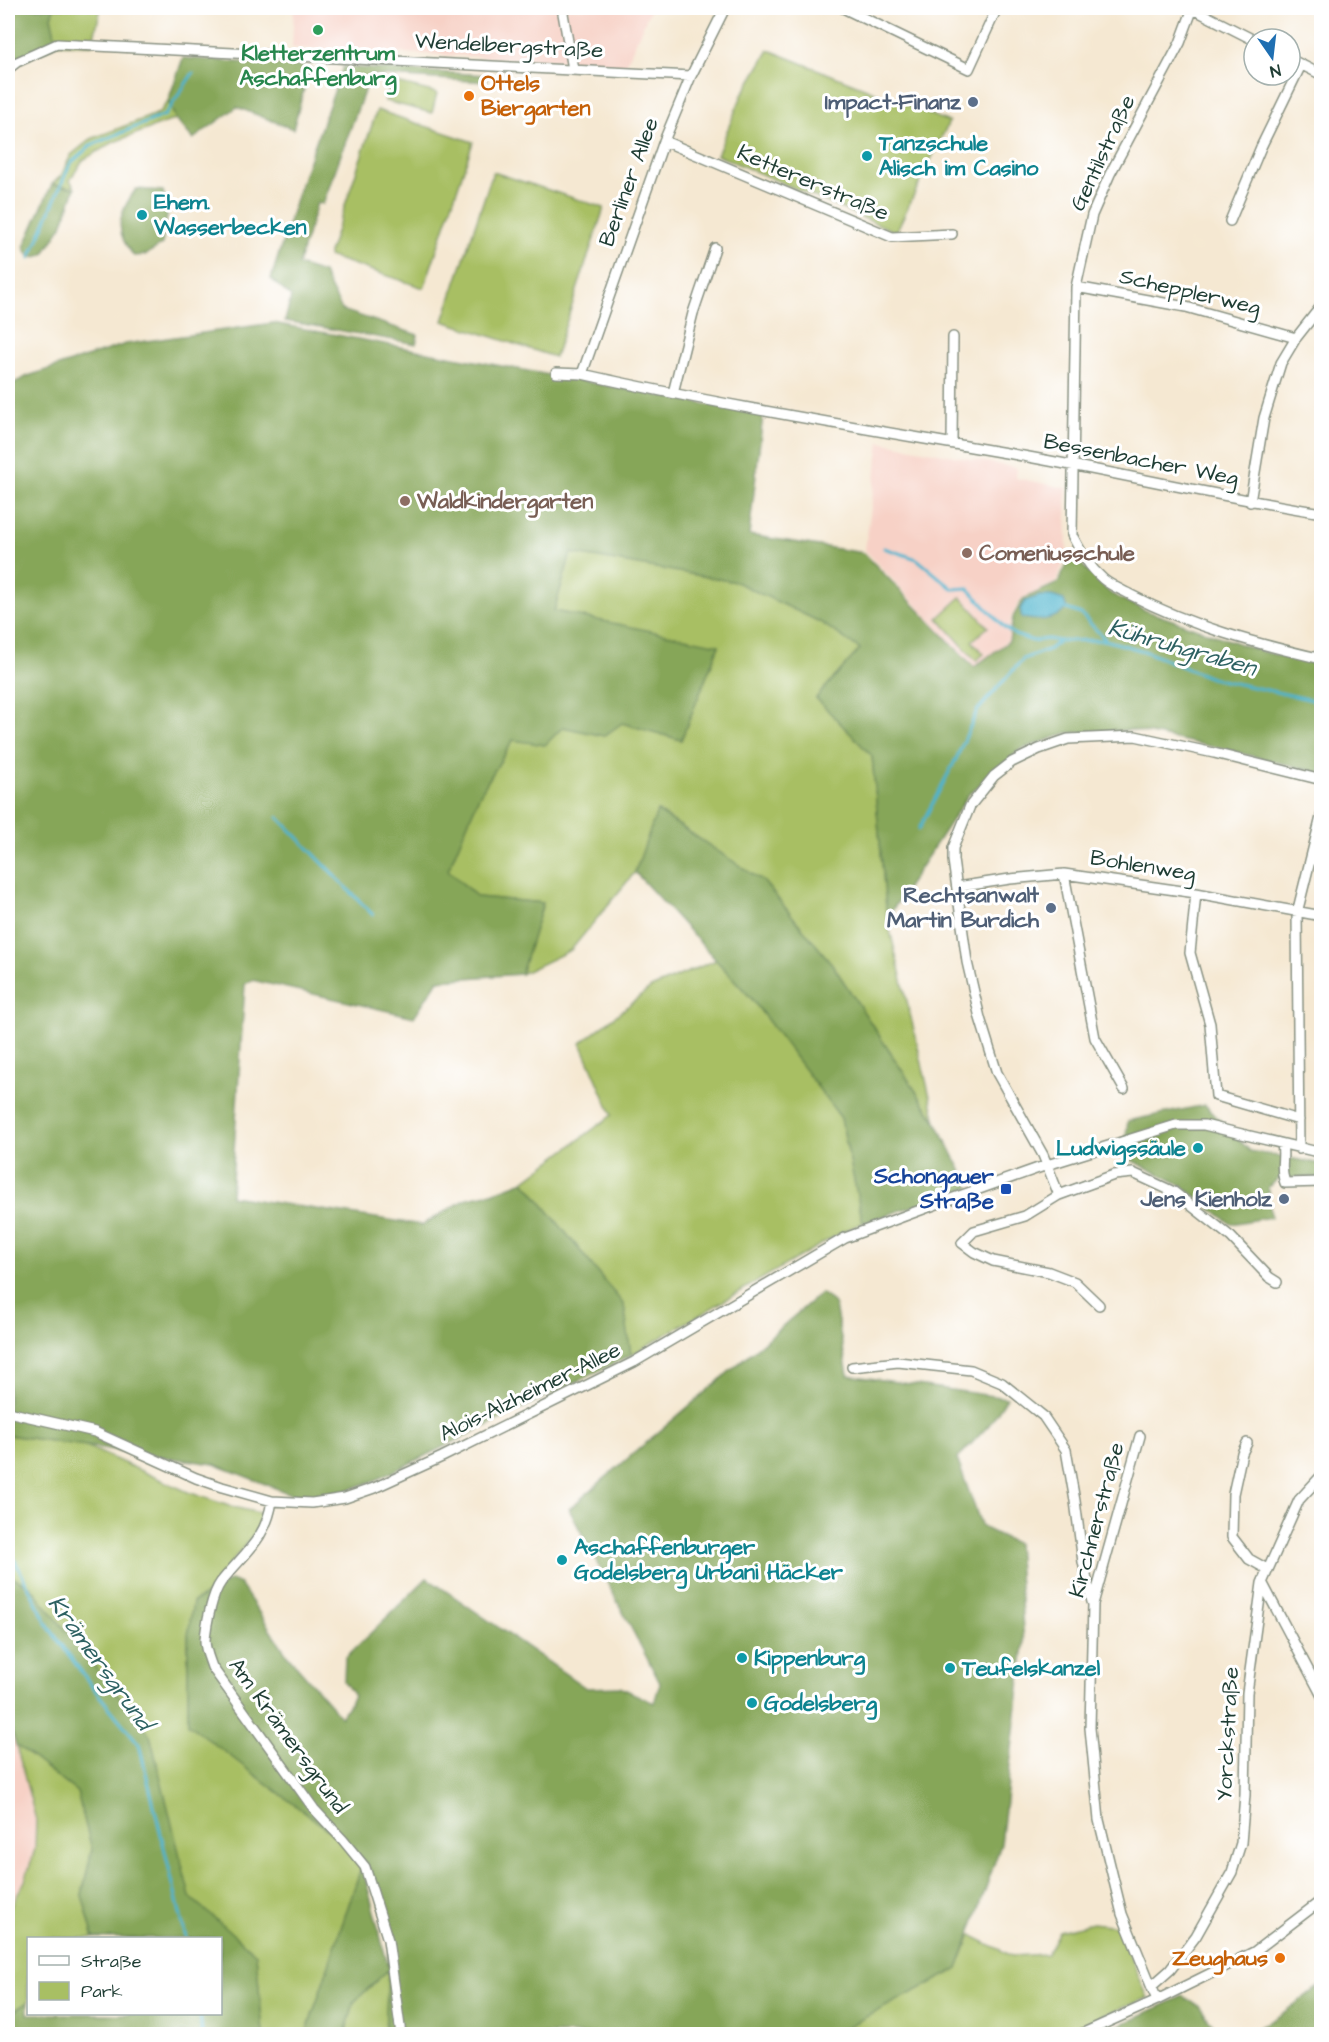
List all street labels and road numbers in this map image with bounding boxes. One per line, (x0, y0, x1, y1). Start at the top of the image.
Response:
street label: Wendelbergstraße (414, 26, 604, 67)
street label: Gentilstraße (1063, 90, 1143, 216)
street label: Berliner Allee (591, 113, 667, 251)
street label: Kettererstraße (732, 137, 894, 229)
street label: Schepplerweg (1116, 261, 1264, 324)
street label: Bessenbacher Weg (1041, 426, 1241, 495)
street label: Bohlenweg (1088, 842, 1198, 891)
street label: Alois-Alzheimer-Allee (434, 1335, 626, 1449)
street label: Kirchnerstraße (1061, 1439, 1133, 1601)
street label: Am Krämersgrund (220, 1652, 355, 1821)
street label: Yorckstraße (1209, 1666, 1247, 1802)

